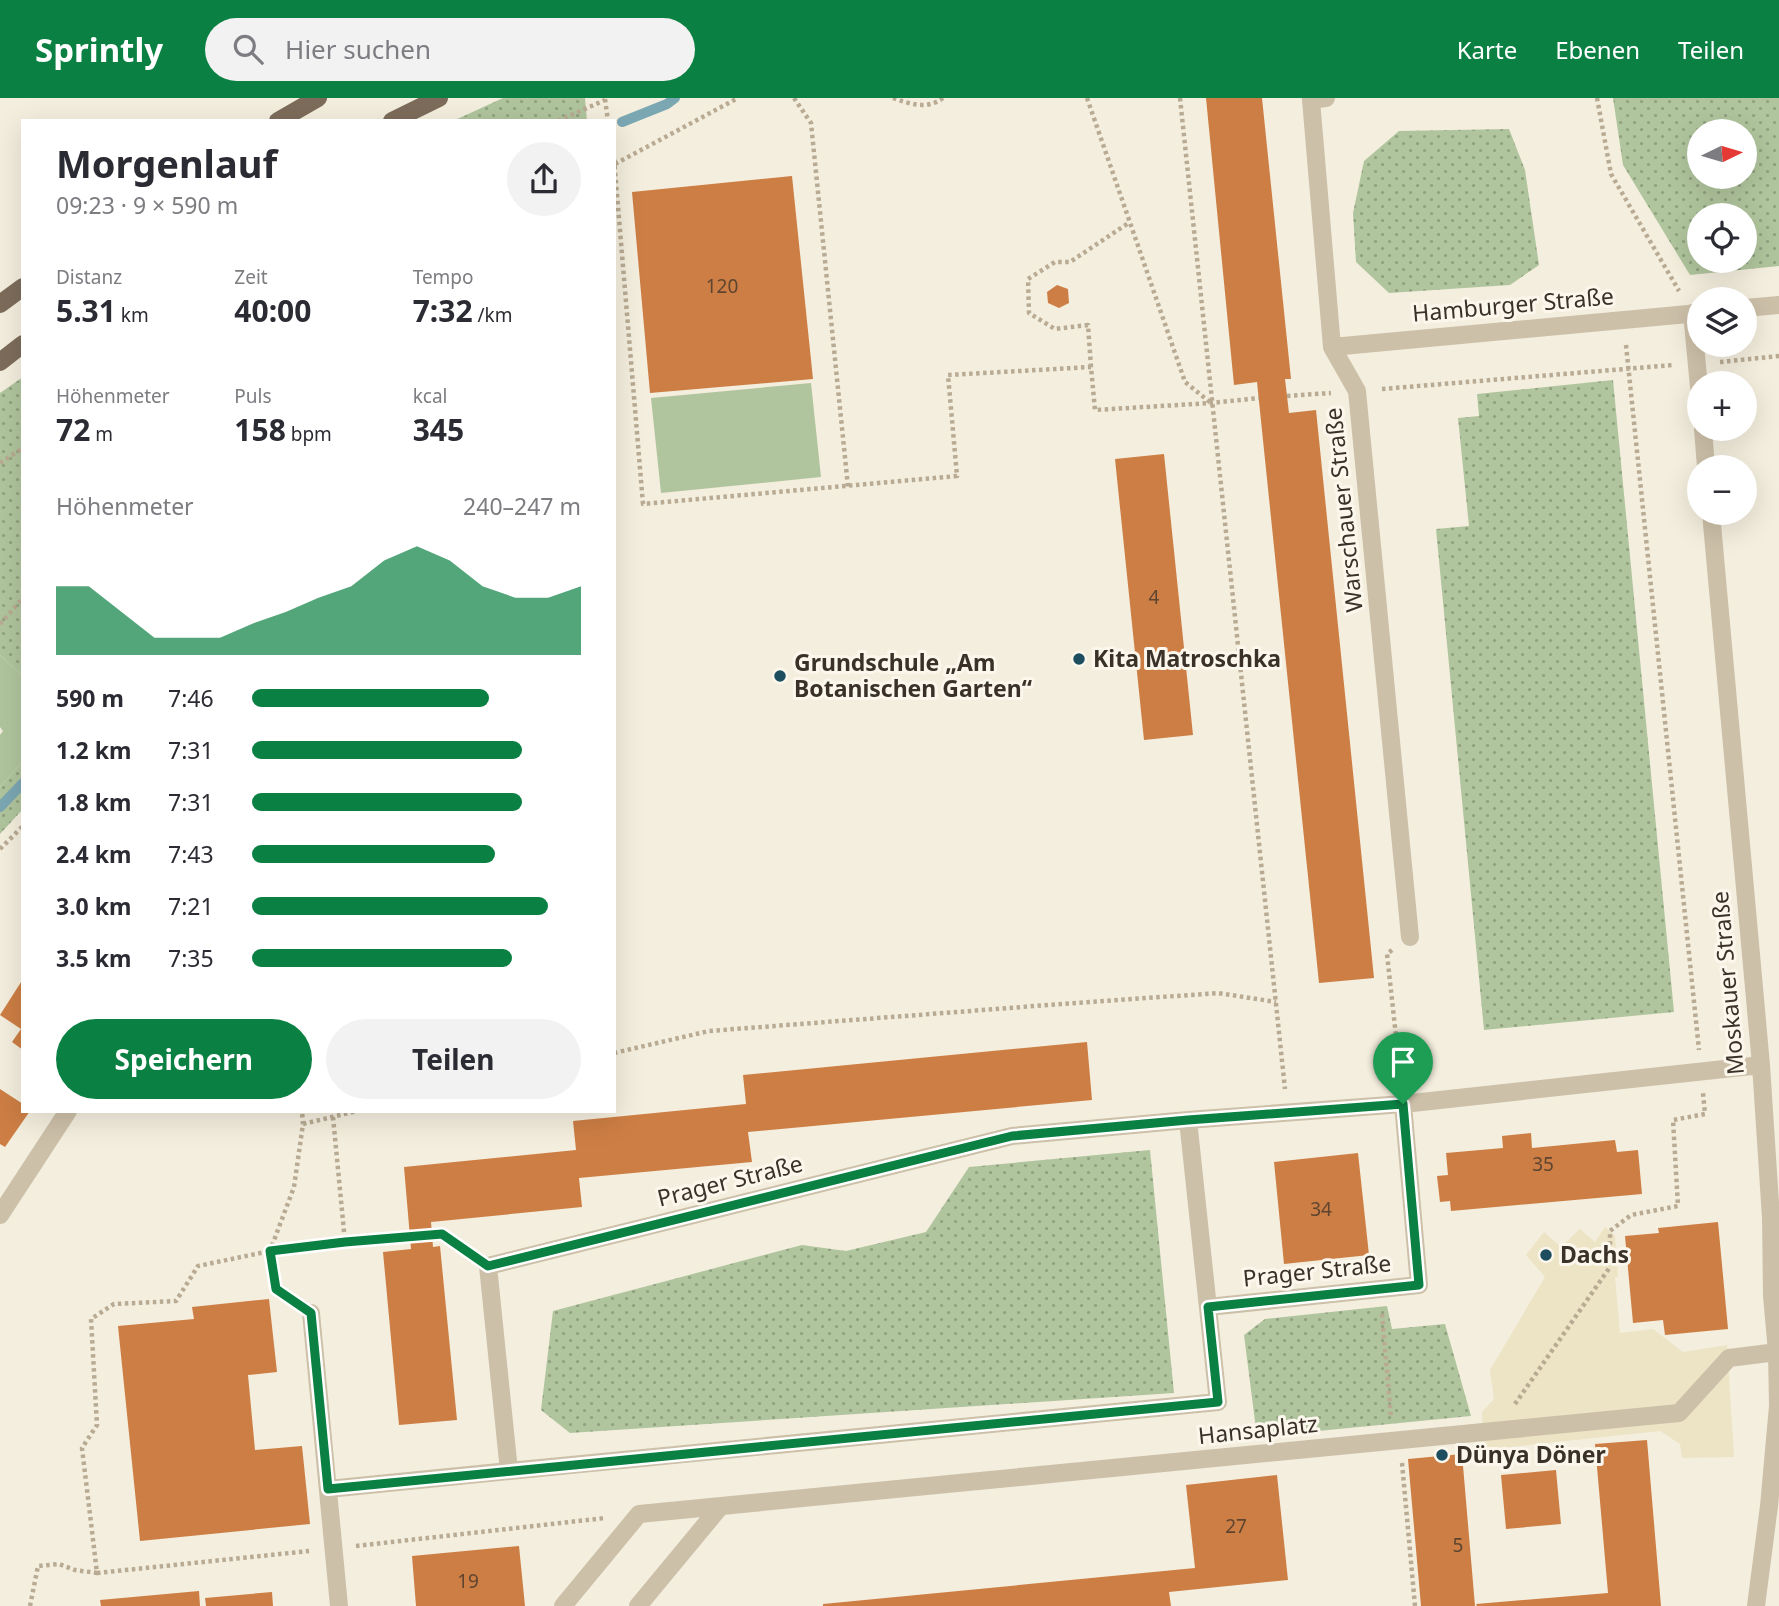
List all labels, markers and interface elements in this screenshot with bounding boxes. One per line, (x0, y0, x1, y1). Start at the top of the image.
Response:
search box (205, 18, 695, 81)
text: Sprintly (35, 27, 163, 72)
icon: search (229, 30, 267, 68)
text: Hier suchen (285, 31, 431, 67)
text: Karte (1457, 33, 1517, 66)
text: Ebenen (1555, 33, 1640, 66)
text: Teilen (1678, 33, 1744, 66)
north arrow (1687, 119, 1757, 189)
map controls (1687, 119, 1757, 525)
text: Morgenlauf (56, 137, 277, 189)
button: share (507, 142, 581, 216)
text: 09:23 · 9 × 590 m (56, 189, 238, 221)
button: locate (1687, 203, 1757, 273)
text: Distanz (56, 264, 122, 290)
text: Zeit (234, 264, 268, 290)
text: Tempo (413, 264, 474, 290)
house number: 120 (706, 273, 738, 299)
street label: Hamburger Straße (1411, 279, 1615, 329)
button: layers (1687, 287, 1757, 357)
text: 5.31 (56, 290, 116, 331)
text: 40:00 (234, 290, 311, 331)
text: 7:32 (413, 290, 473, 331)
text: km (116, 302, 149, 328)
text: /km (473, 302, 513, 328)
button: + (1687, 371, 1757, 441)
text: Höhenmeter (56, 383, 170, 409)
text: Puls (234, 383, 272, 409)
text: kcal (413, 383, 447, 409)
street label: Warschauer Straße (1316, 406, 1370, 614)
text: 72 (56, 409, 90, 450)
text: 158 (234, 409, 286, 450)
text: 345 (413, 409, 464, 450)
text: m (90, 421, 113, 447)
text: bpm (286, 421, 332, 447)
button: − (1687, 455, 1757, 525)
text: Höhenmeter (56, 490, 194, 522)
text: 240–247 m (463, 490, 581, 522)
house number: 4 (1149, 584, 1160, 610)
place label: Kita Matroschka (1093, 642, 1281, 674)
place label: Grundschule „Am Botanischen Garten“ (794, 646, 1032, 704)
marker: Kita Matroschka (1071, 651, 1087, 667)
marker: Grundschule „Am Botanischen Garten“ (772, 668, 788, 684)
text: 590 m (56, 682, 124, 714)
text: 7:46 (168, 682, 214, 714)
text: 1.2 km (56, 734, 131, 766)
text: 7:31 (168, 734, 214, 766)
text: 1.8 km (56, 786, 131, 818)
text: 7:31 (168, 786, 214, 818)
text: 2.4 km (56, 838, 131, 870)
text: 7:43 (168, 838, 214, 870)
text: 3.0 km (56, 890, 131, 922)
text: 7:21 (168, 890, 214, 922)
street label: Moskauer Straße (1703, 890, 1751, 1076)
text: 3.5 km (56, 942, 131, 974)
text: 7:35 (168, 942, 214, 974)
button: Speichern (56, 1019, 312, 1099)
button: Teilen (326, 1019, 581, 1099)
pin (1373, 1032, 1433, 1104)
icon: arrive (1384, 1043, 1422, 1081)
street label: Prager Straße (654, 1147, 806, 1214)
house number: 35 (1532, 1151, 1554, 1177)
house number: 34 (1310, 1196, 1332, 1222)
place label: Dachs (1560, 1238, 1629, 1270)
street label: Prager Straße (1241, 1246, 1393, 1294)
marker: Dachs (1538, 1247, 1554, 1263)
street label: Hansaplatz (1196, 1407, 1319, 1451)
place label: Dünya Döner (1456, 1438, 1606, 1470)
marker: Dünya Döner (1434, 1447, 1450, 1463)
house number: 27 (1225, 1513, 1247, 1539)
house number: 5 (1453, 1532, 1463, 1558)
house number: 19 (457, 1568, 479, 1594)

